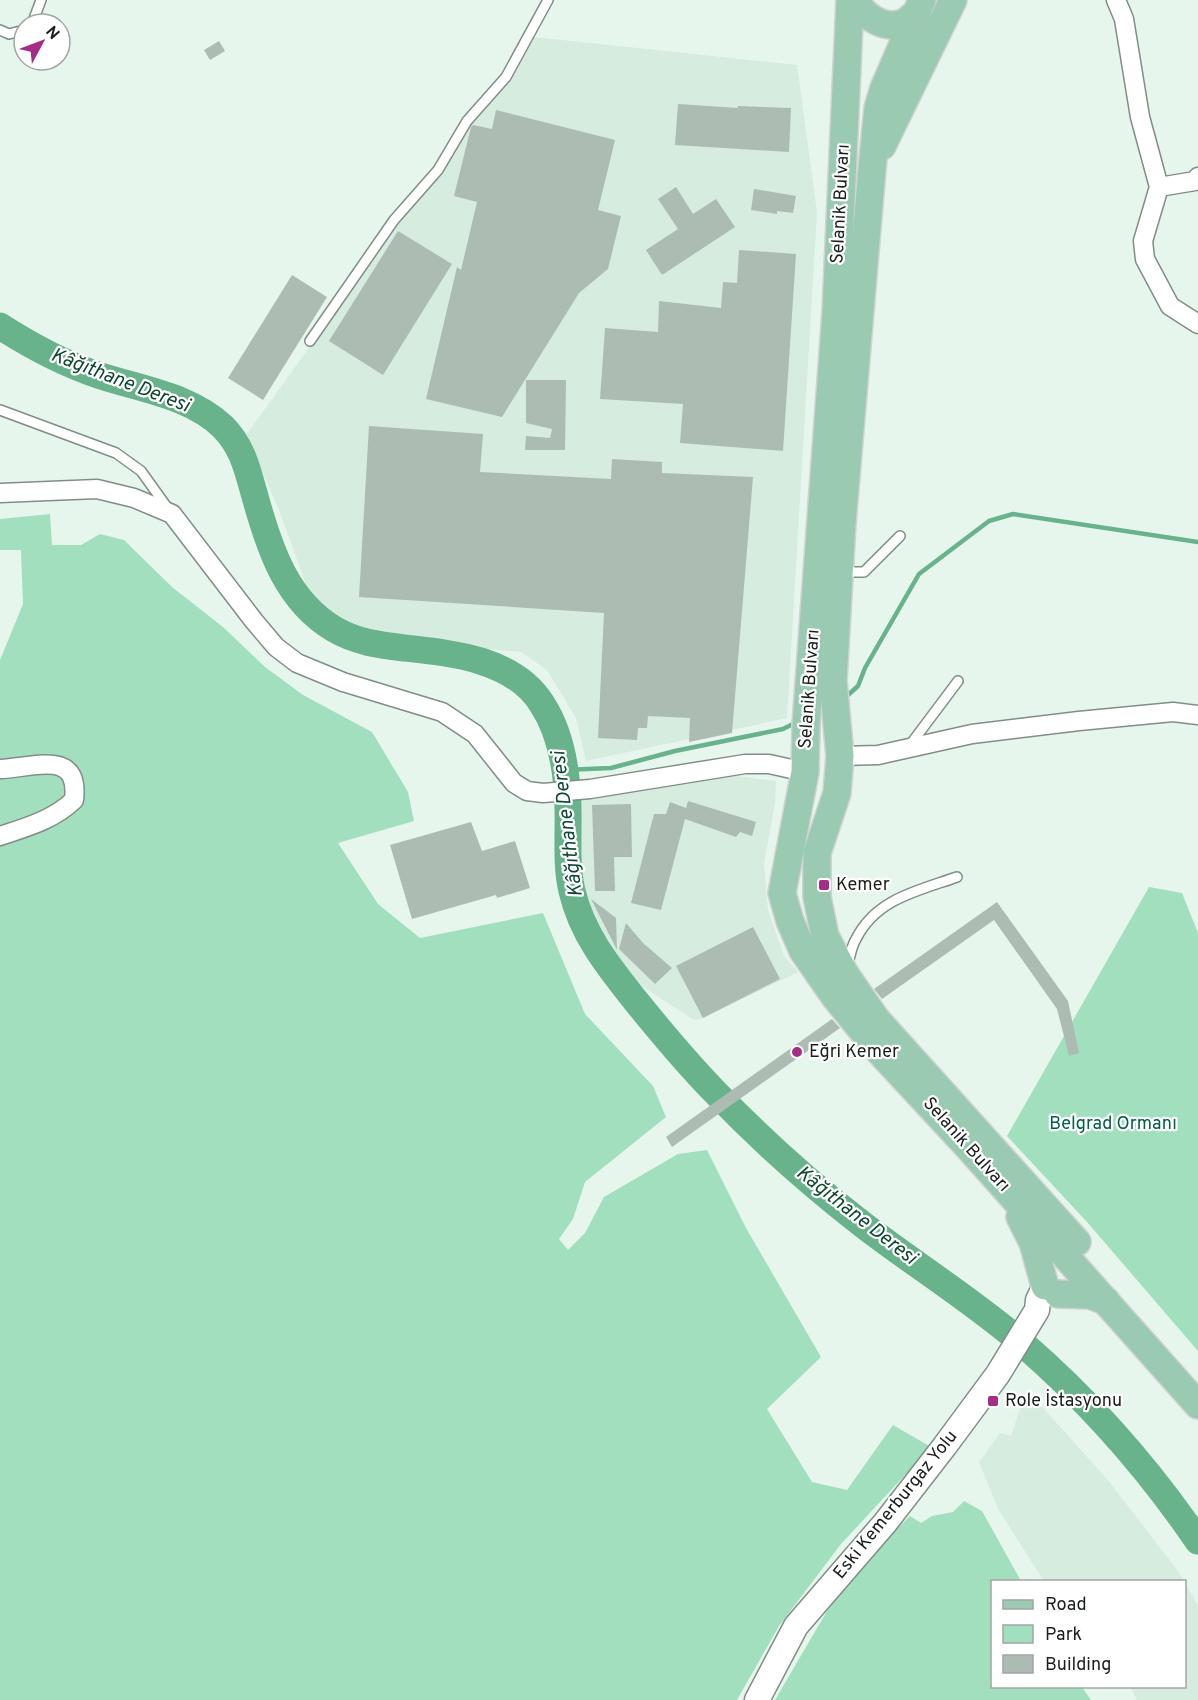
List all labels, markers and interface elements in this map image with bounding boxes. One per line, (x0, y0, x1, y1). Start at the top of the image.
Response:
north arrow (12, 12, 72, 72)
text: N (40, 23, 63, 44)
street label: Selanik Bulvarı (826, 144, 856, 264)
water label: Kâğıthane Deresi (47, 343, 194, 420)
street label: Selanik Bulvarı (794, 628, 826, 750)
water label: Kâğıthane Deresi (546, 749, 590, 898)
place label: Kemer (836, 874, 890, 897)
marker: Kemer (817, 878, 831, 892)
place label: Eğri Kemer (809, 1041, 899, 1064)
marker: Eğri Kemer (790, 1045, 804, 1059)
street label: Selanik Bulvarı (917, 1093, 1015, 1197)
park label: Belgrad Ormanı (1049, 1113, 1177, 1136)
water label: Kâğıthane Deresi (790, 1161, 923, 1272)
place label: Role İstasyonu (1005, 1388, 1122, 1413)
marker: Role İstasyonu (986, 1394, 1000, 1408)
street label: Eski Kemerburgaz Yolu (829, 1426, 963, 1584)
legend (991, 1580, 1186, 1688)
text: Road (1045, 1594, 1087, 1617)
text: Park (1045, 1624, 1082, 1647)
text: Building (1045, 1654, 1111, 1677)

